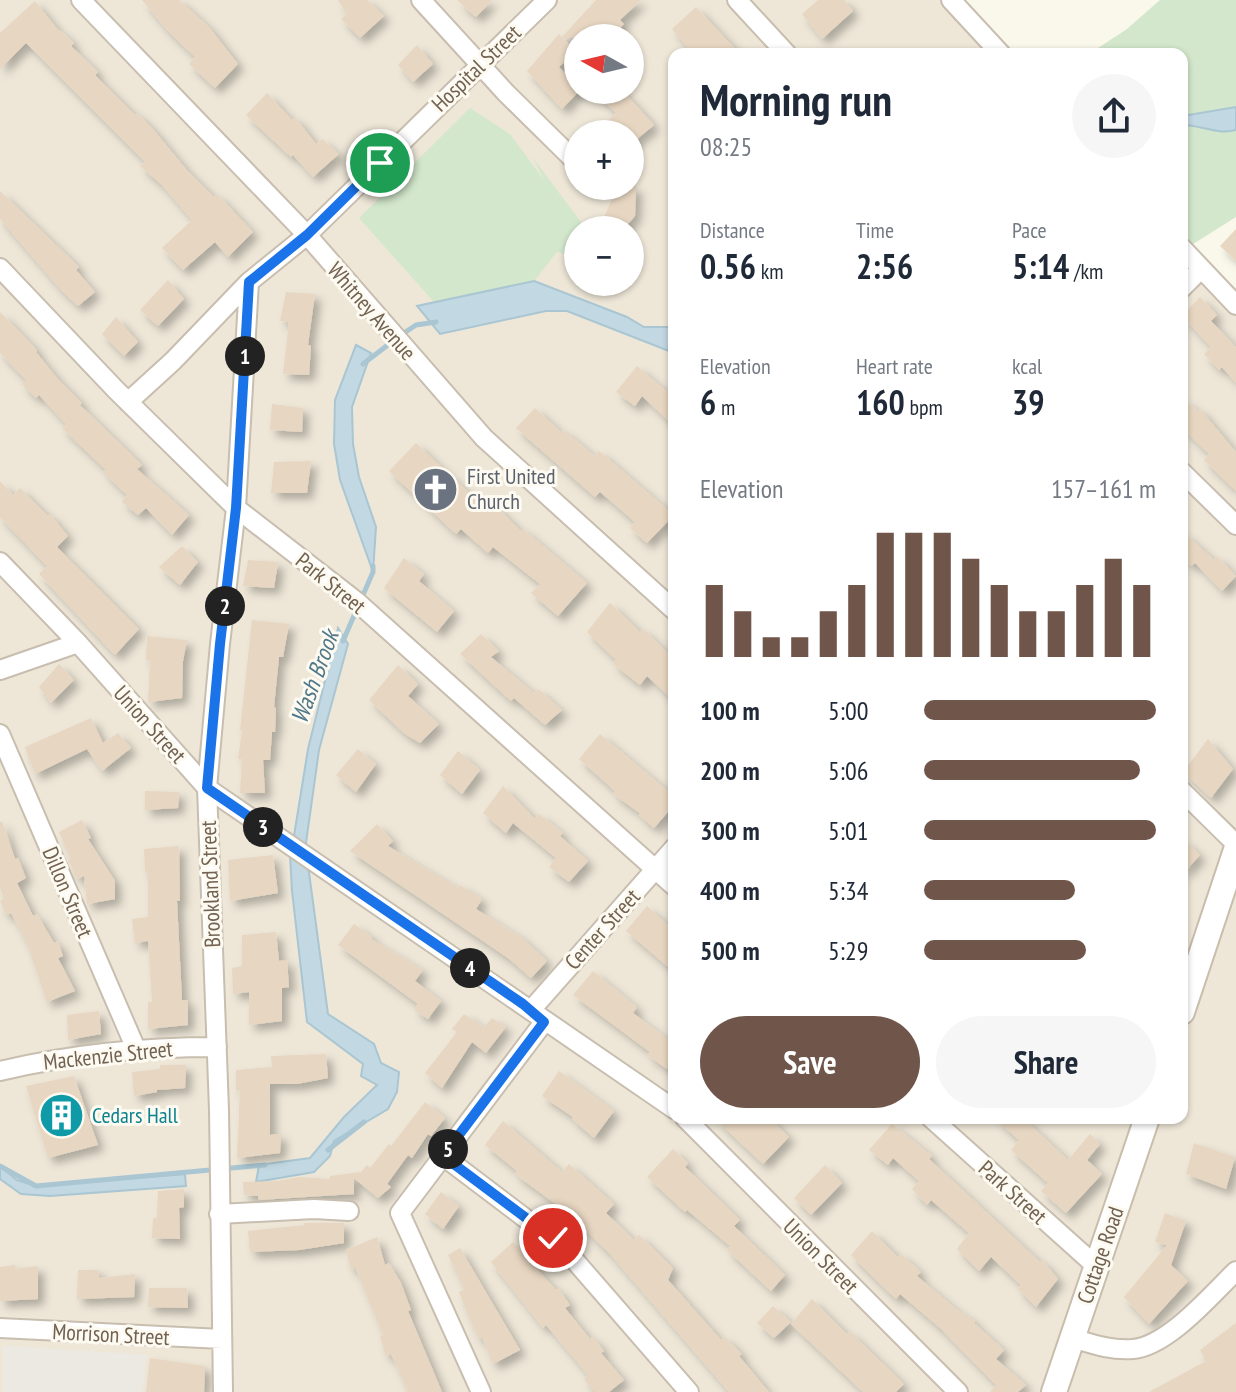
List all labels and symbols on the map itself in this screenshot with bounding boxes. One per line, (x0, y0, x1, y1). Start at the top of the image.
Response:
street label: Hospital Street (426, 19, 526, 117)
north arrow (564, 24, 644, 104)
pin (346, 129, 414, 197)
street label: Whitney Avenue (322, 256, 422, 366)
pin: 1 (225, 336, 265, 376)
place label: First United Church (467, 462, 555, 515)
church icon: First United Church (412, 465, 460, 513)
street label: Park Street (290, 546, 372, 620)
pin: 2 (205, 586, 245, 626)
water label: Wash Brook (283, 624, 347, 728)
street label: Union Street (108, 679, 192, 769)
pin: 3 (243, 807, 283, 847)
street label: Brookland Street (194, 820, 226, 948)
street label: Dillon Street (36, 842, 100, 942)
street label: Center Street (558, 883, 646, 975)
pin: 4 (450, 948, 490, 988)
street label: Mackenzie Street (42, 1034, 174, 1076)
building icon: Cedars Hall (37, 1091, 85, 1139)
place label: Cedars Hall (92, 1101, 179, 1129)
pin: 5 (428, 1129, 468, 1169)
street label: Park Street (973, 1154, 1053, 1230)
street label: Cottage Road (1070, 1203, 1130, 1307)
pin (519, 1204, 587, 1272)
street label: Union Street (777, 1212, 865, 1300)
street label: Morrison Street (52, 1317, 170, 1351)

